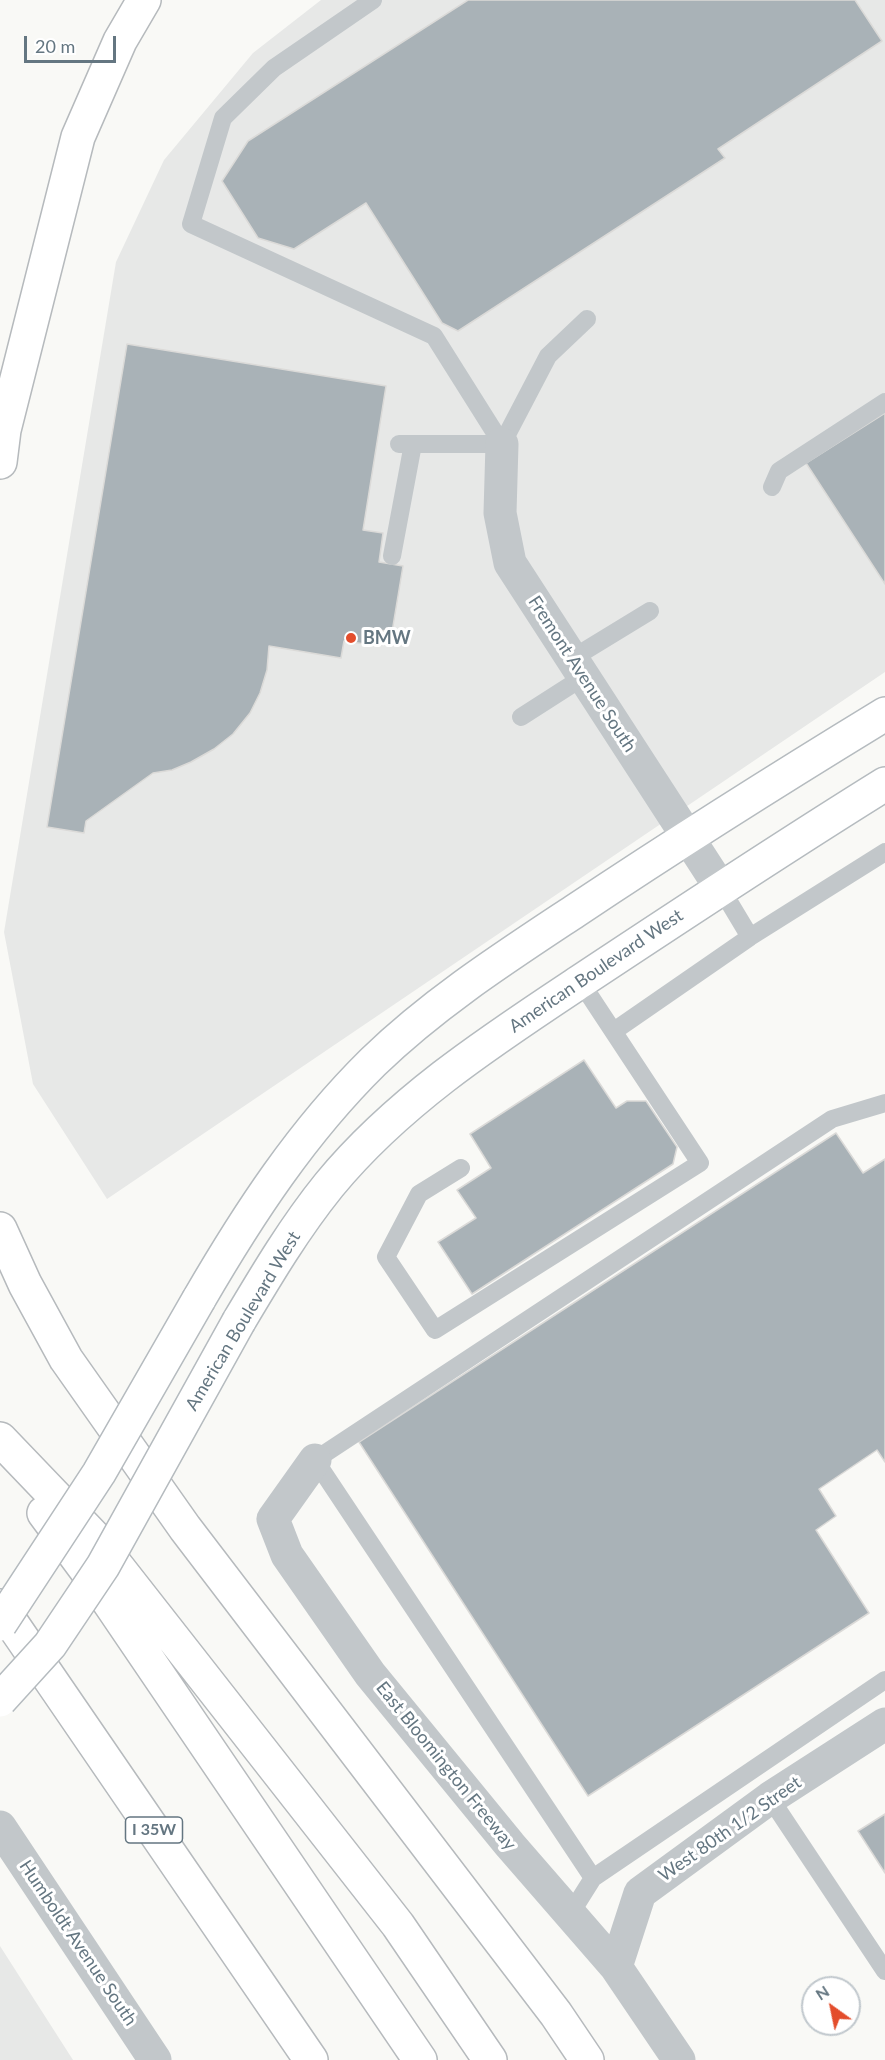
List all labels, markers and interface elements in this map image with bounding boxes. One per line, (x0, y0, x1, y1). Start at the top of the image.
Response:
scale bar (27, 24, 118, 62)
text: 20 m (35, 35, 75, 57)
street label: Fremont Avenue South (523, 592, 641, 756)
place label: BMW (363, 627, 411, 649)
marker: BMW (344, 631, 358, 645)
street label: American Boulevard West (505, 905, 687, 1037)
street label: American Boulevard West (181, 1228, 305, 1414)
street label: East Bloomington Freeway (371, 1677, 521, 1855)
street label: West 80th 1/2 Street (655, 1772, 805, 1886)
road number: I 35W (126, 1817, 182, 1843)
street label: Humboldt Avenue South (15, 1856, 141, 2030)
north arrow (801, 1976, 861, 2036)
text: N (812, 1981, 832, 2003)

